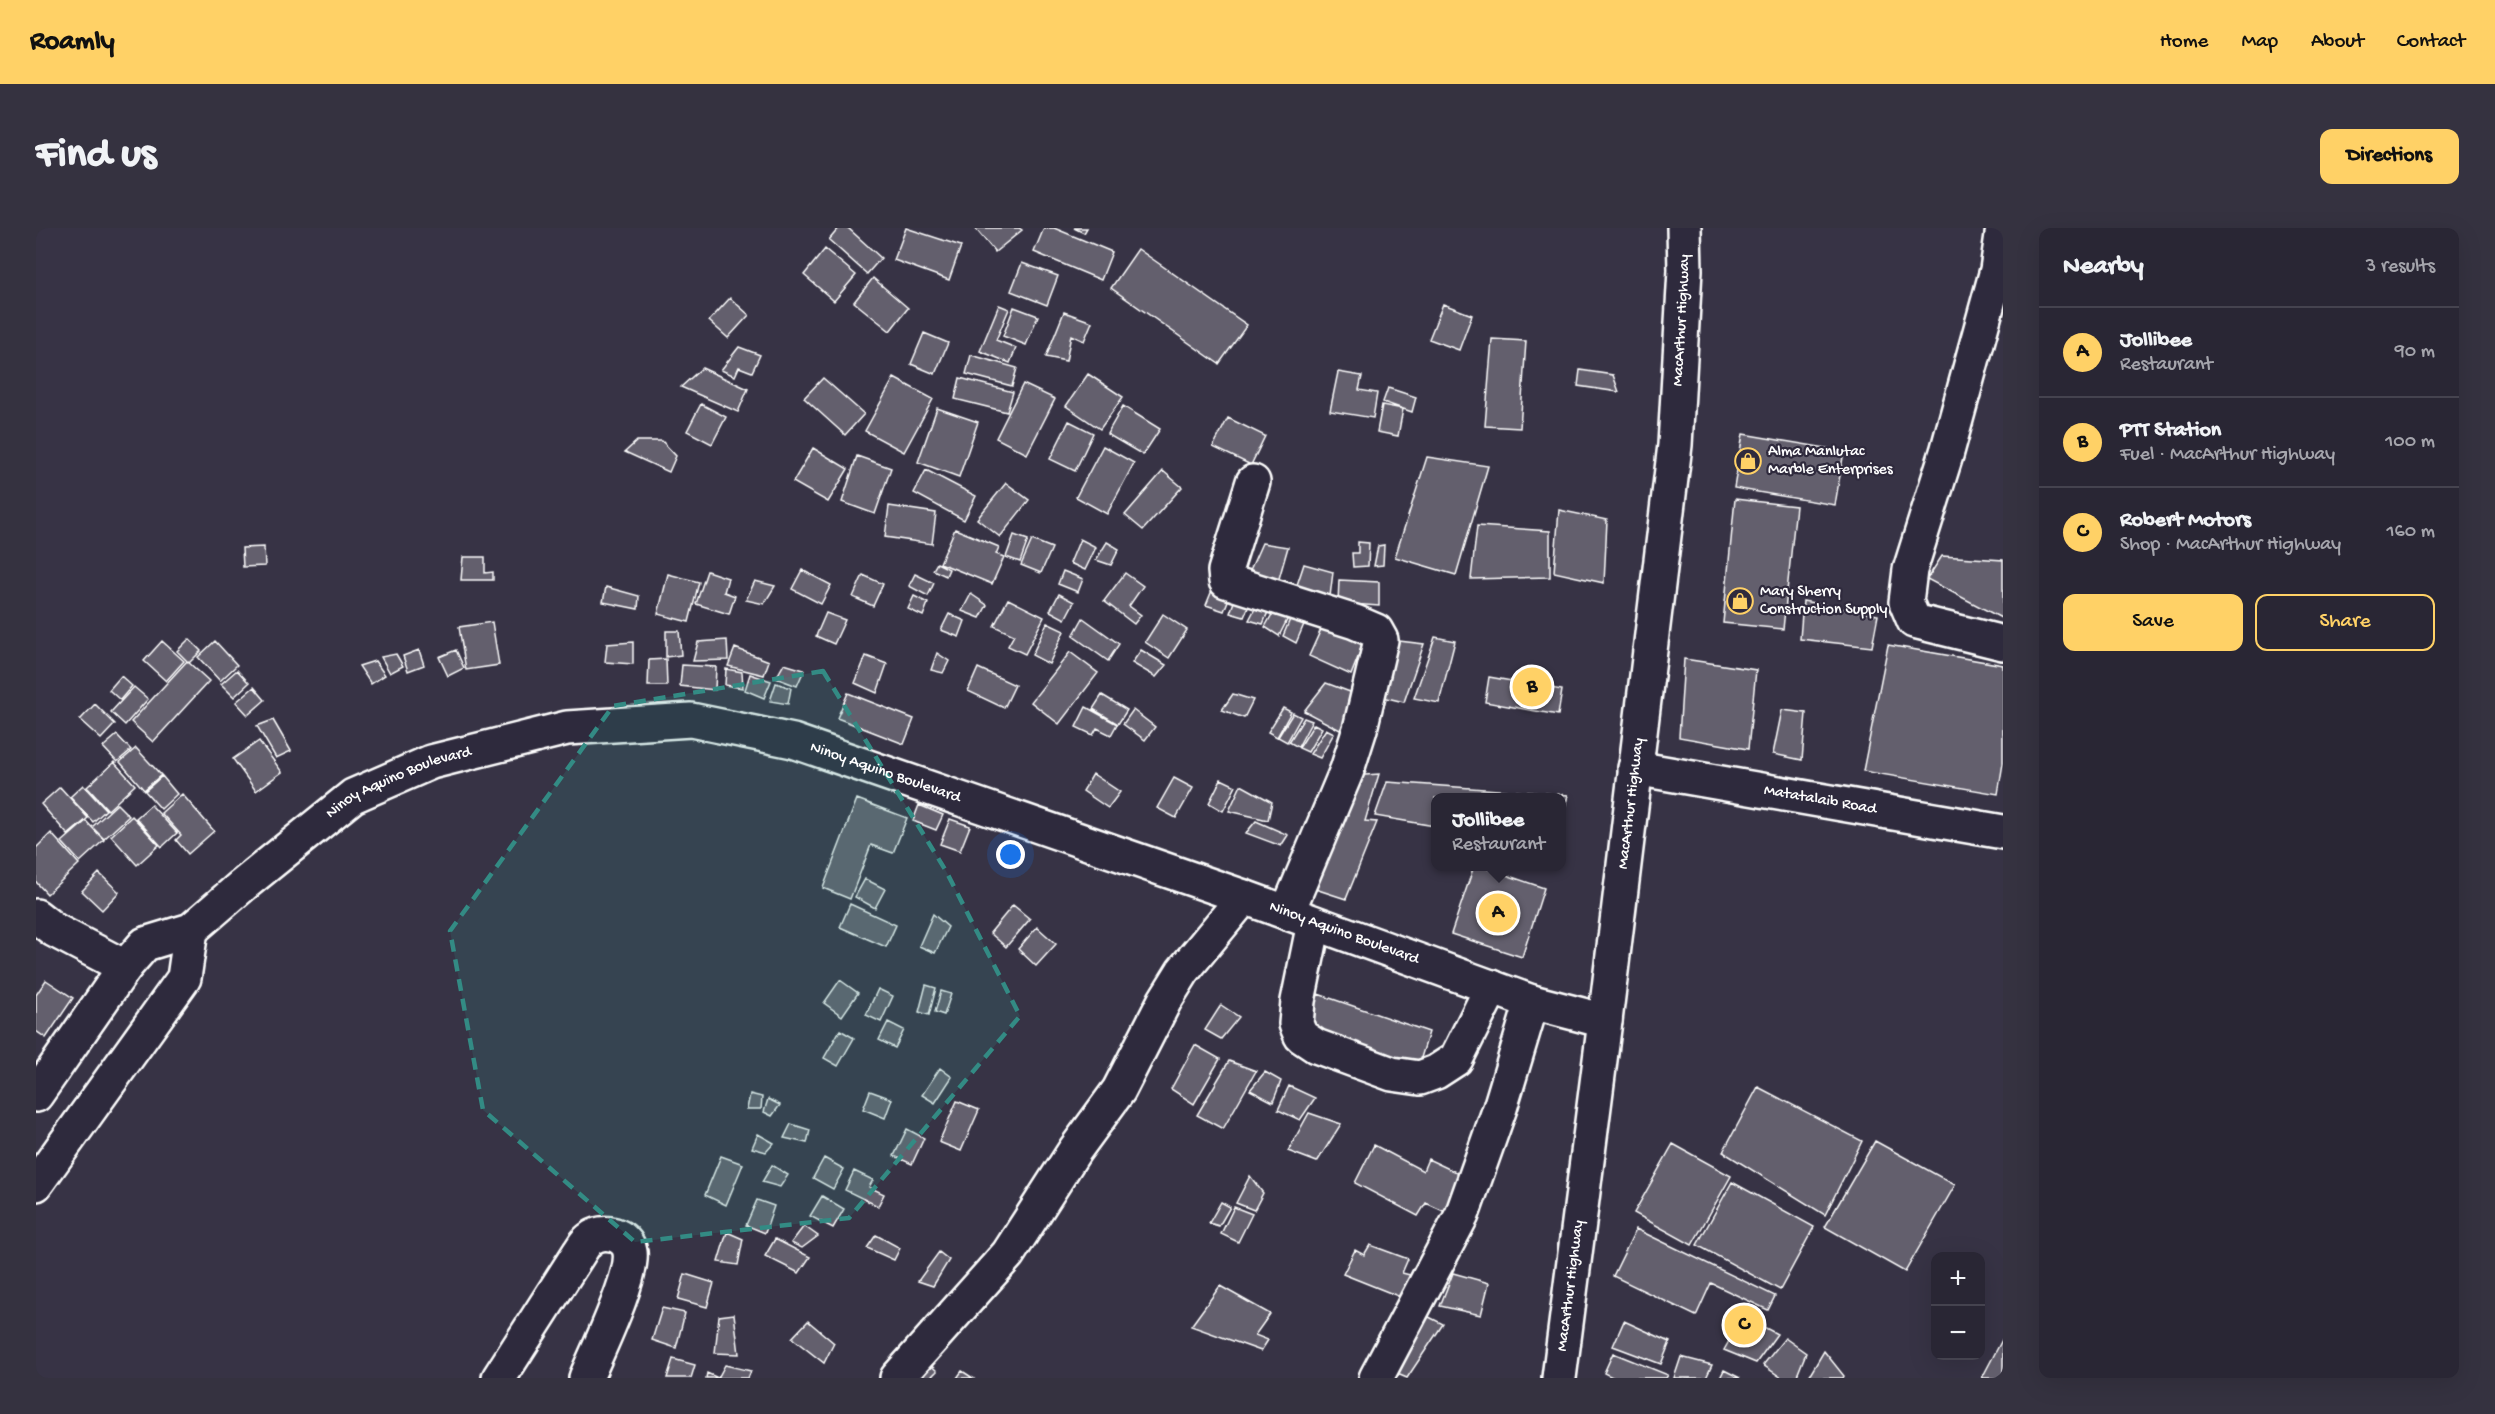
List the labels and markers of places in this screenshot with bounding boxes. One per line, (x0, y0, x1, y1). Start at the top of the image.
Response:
place label: Alma Manlutac Marble Enterprises (1768, 443, 1894, 480)
shop icon: Alma Manlutac Marble Enterprises (1733, 446, 1763, 476)
place label: Mary Sherry Construction Supply (1760, 583, 1888, 620)
shop icon: Mary Sherry Construction Supply (1725, 586, 1755, 616)
pin: B (1512, 664, 1552, 710)
pin: A (1478, 890, 1518, 936)
pin: C (1724, 1302, 1764, 1348)

